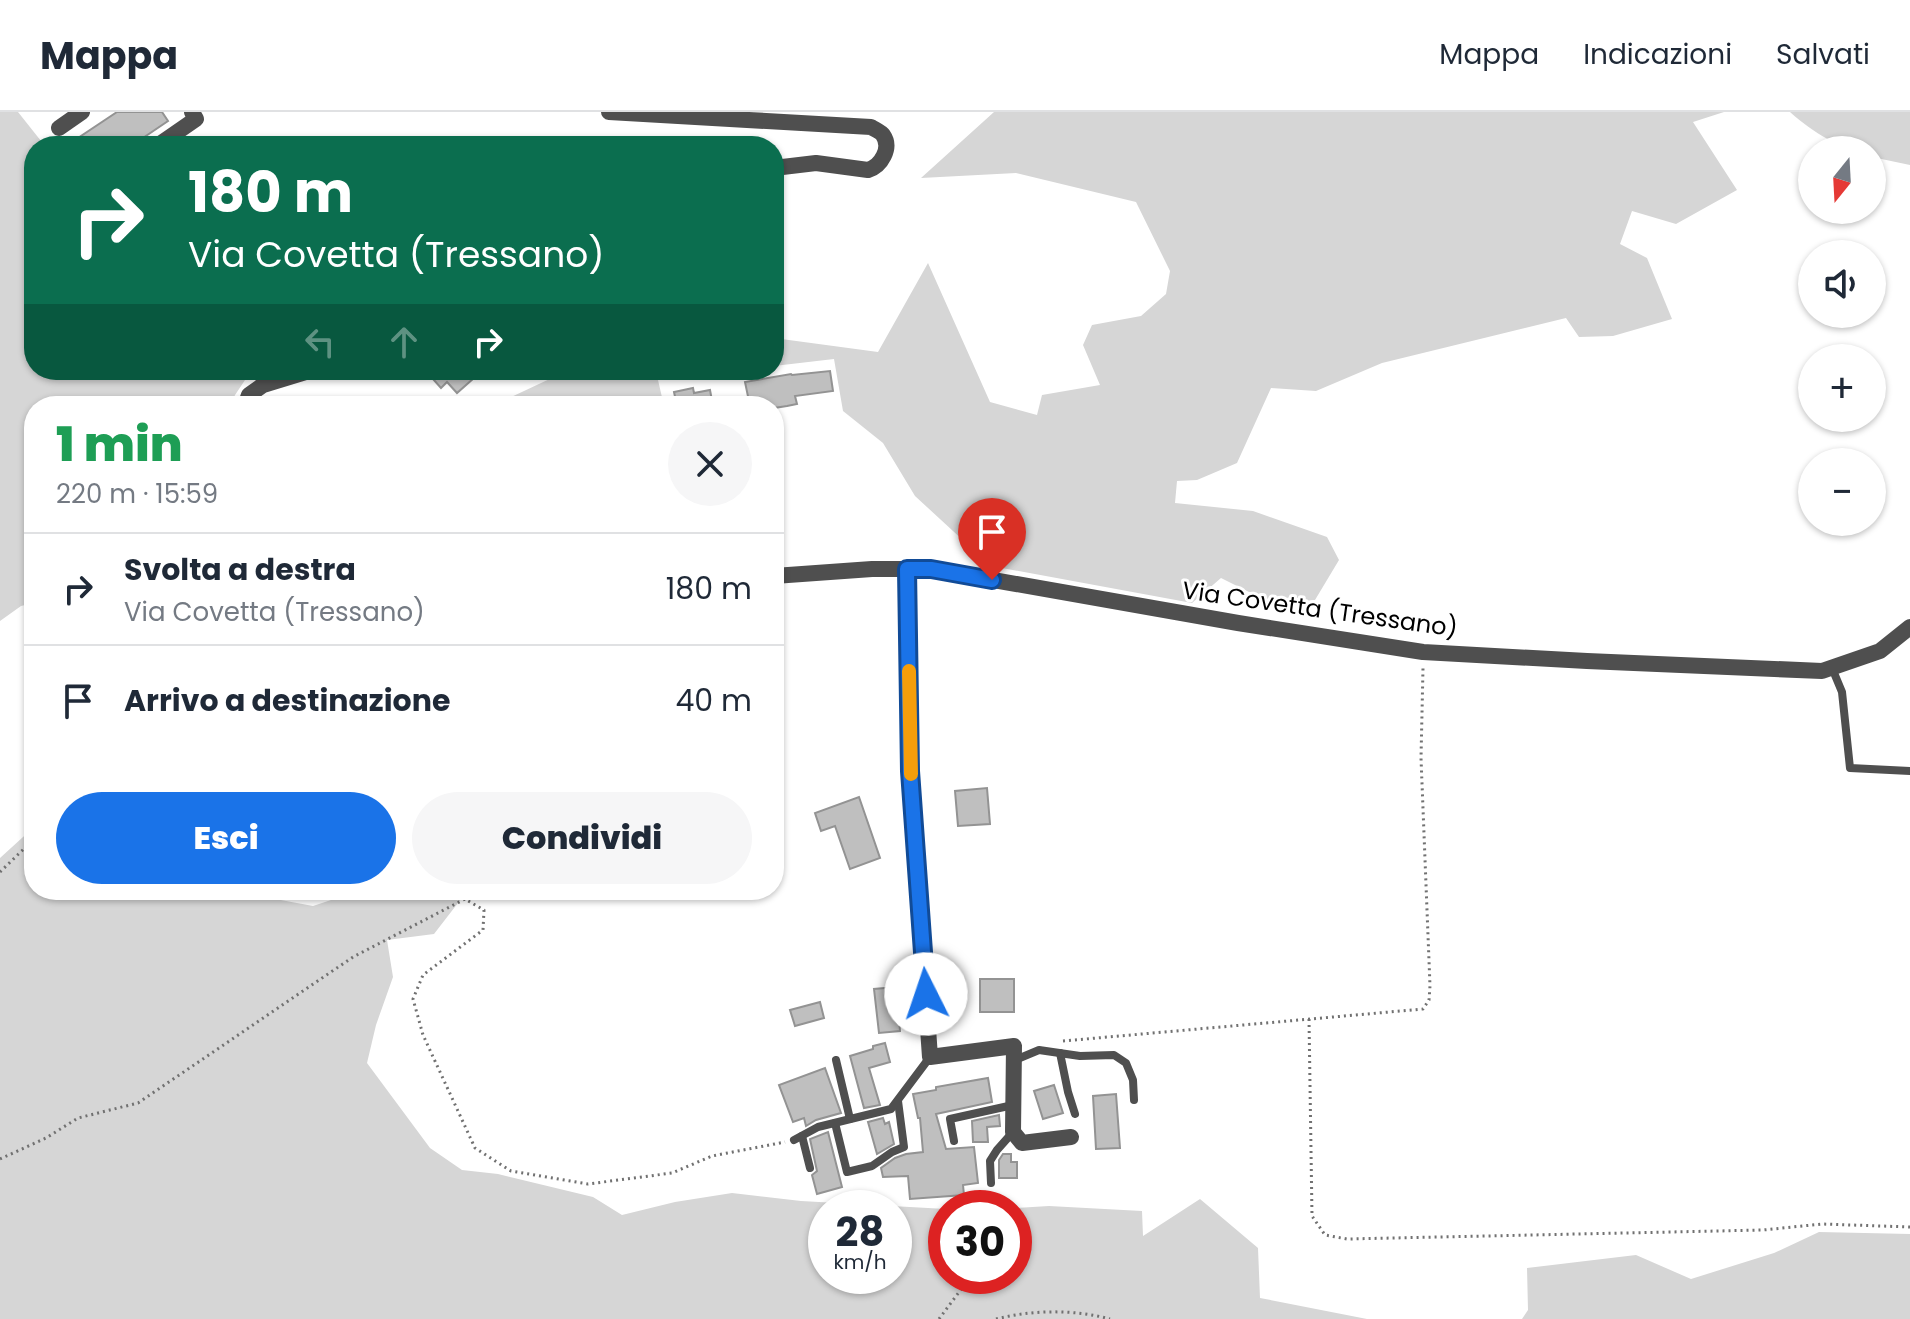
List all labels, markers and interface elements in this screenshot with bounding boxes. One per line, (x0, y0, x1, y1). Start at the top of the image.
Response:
text: Mappa (40, 29, 178, 82)
text: Mappa (1439, 35, 1539, 74)
text: Indicazioni (1583, 35, 1732, 74)
text: Salvati (1776, 35, 1870, 74)
north arrow (1798, 136, 1886, 224)
map controls (1798, 136, 1886, 536)
text: 180 m (188, 153, 353, 232)
icon: right (56, 168, 160, 272)
text: Via Covetta (Tressano) (188, 229, 605, 280)
button: sound (1798, 240, 1886, 328)
icon: left (298, 320, 342, 364)
icon: ahead (382, 320, 426, 364)
icon: right (466, 320, 510, 364)
button: + (1798, 344, 1886, 432)
text: 1 min (56, 411, 183, 478)
button: close (668, 422, 752, 506)
button: − (1798, 448, 1886, 536)
text: 220 m · 15:59 (56, 476, 218, 512)
pin (958, 498, 1026, 580)
icon: arrive (970, 510, 1014, 554)
text: Svolta a destra (124, 548, 356, 591)
icon: right (56, 567, 100, 611)
text: 180 m (666, 567, 752, 610)
street label: Via Covetta (Tressano) (1180, 573, 1460, 645)
text: Via Covetta (Tressano) (124, 594, 425, 630)
icon: arrive (56, 679, 100, 723)
text: Arrivo a destinazione (124, 679, 450, 722)
text: 40 m (675, 679, 752, 722)
button: Esci (56, 792, 396, 884)
button: Condividi (412, 792, 752, 884)
position arrow (884, 952, 968, 1036)
speed limit sign: 30 (928, 1190, 1032, 1294)
text: 28 (836, 1204, 884, 1260)
text: km/h (833, 1248, 887, 1276)

